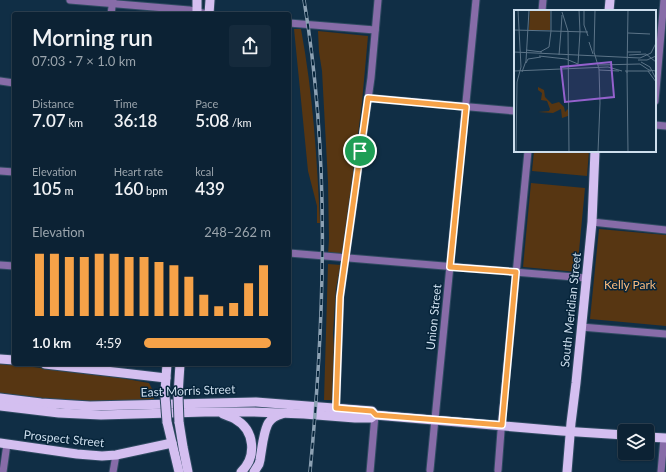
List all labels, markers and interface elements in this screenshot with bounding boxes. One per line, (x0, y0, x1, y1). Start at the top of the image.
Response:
inset map (514, 10, 656, 152)
text: Morning run (32, 24, 153, 51)
button: share (229, 25, 271, 67)
text: 07:03 · 7 × 1.0 km (32, 53, 136, 69)
text: Distance (32, 97, 74, 110)
text: Time (114, 97, 138, 110)
text: Pace (195, 97, 218, 110)
text: 7.07 (32, 110, 66, 131)
text: 36:18 (114, 110, 157, 131)
text: 5:08 (195, 110, 229, 131)
text: km (66, 116, 83, 129)
text: /km (229, 116, 252, 129)
pin (343, 134, 377, 168)
icon: arrive (349, 140, 371, 162)
text: Elevation (32, 165, 77, 178)
text: Heart rate (114, 165, 163, 178)
text: kcal (195, 165, 214, 178)
text: 105 (32, 178, 62, 199)
text: 160 (114, 178, 143, 199)
text: 439 (195, 178, 225, 199)
text: m (62, 184, 73, 197)
text: bpm (143, 184, 167, 197)
text: Elevation (32, 224, 85, 240)
text: 248–262 m (204, 224, 271, 240)
street label: South Meridian Street (557, 251, 584, 368)
park label: Kelly Park (604, 277, 657, 292)
street label: Union Street (423, 282, 445, 351)
text: 1.0 km (32, 335, 71, 351)
text: 4:59 (96, 335, 122, 351)
street label: East Morris Street (140, 381, 236, 400)
map controls (618, 424, 654, 460)
button: layers (618, 424, 654, 460)
street label: Prospect Street (23, 427, 106, 450)

